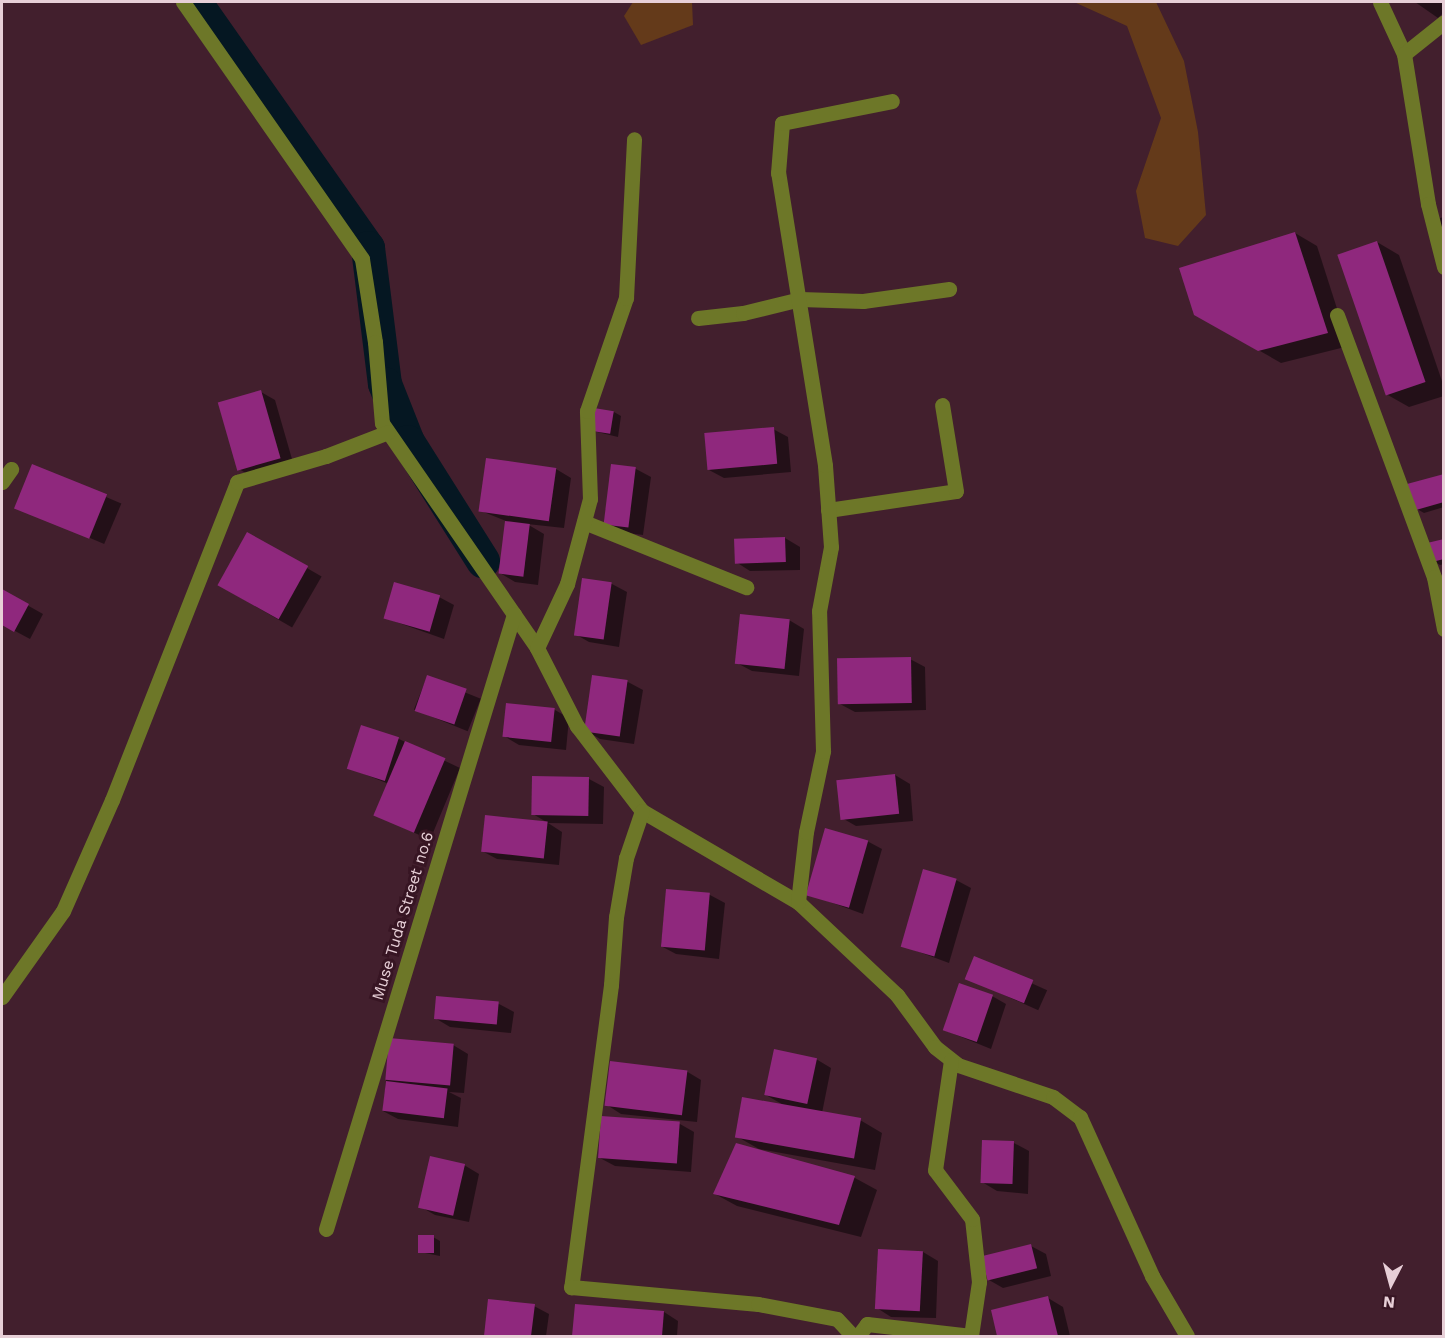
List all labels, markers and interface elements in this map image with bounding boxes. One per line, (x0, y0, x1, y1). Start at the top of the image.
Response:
street label: Muse Tuda Street no.6 (368, 829, 438, 1003)
north arrow (1361, 1254, 1421, 1314)
text: N (1382, 1292, 1396, 1312)

